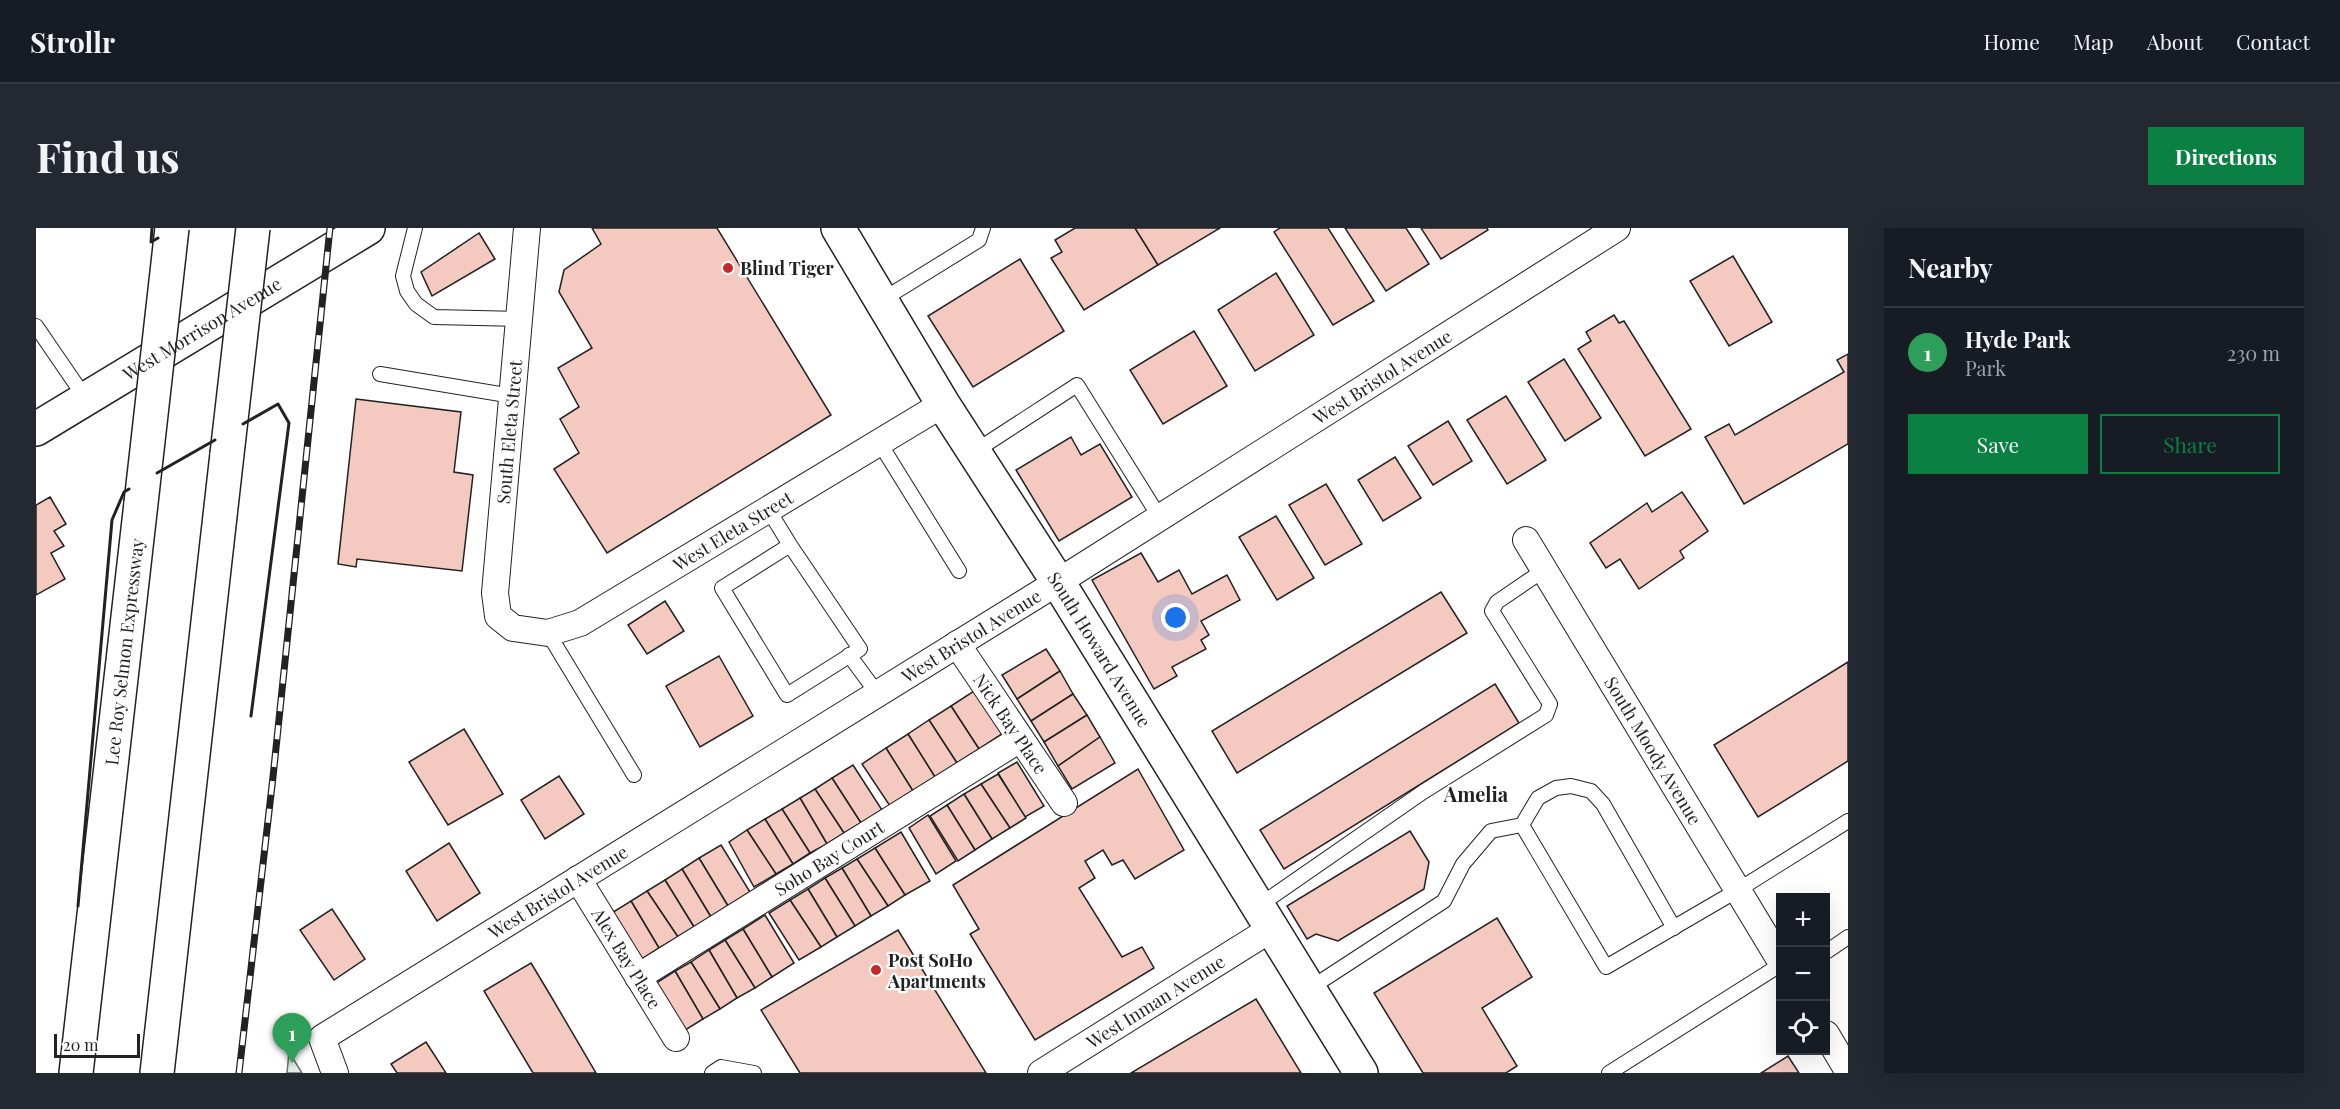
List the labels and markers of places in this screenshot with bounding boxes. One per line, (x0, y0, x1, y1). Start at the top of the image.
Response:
place label: Blind Tiger (740, 256, 834, 280)
marker: Blind Tiger (721, 261, 735, 275)
place label: Post SoHo Apartments (887, 948, 986, 993)
marker: Post SoHo Apartments (869, 963, 883, 977)
pin: 1 (272, 1014, 312, 1063)

